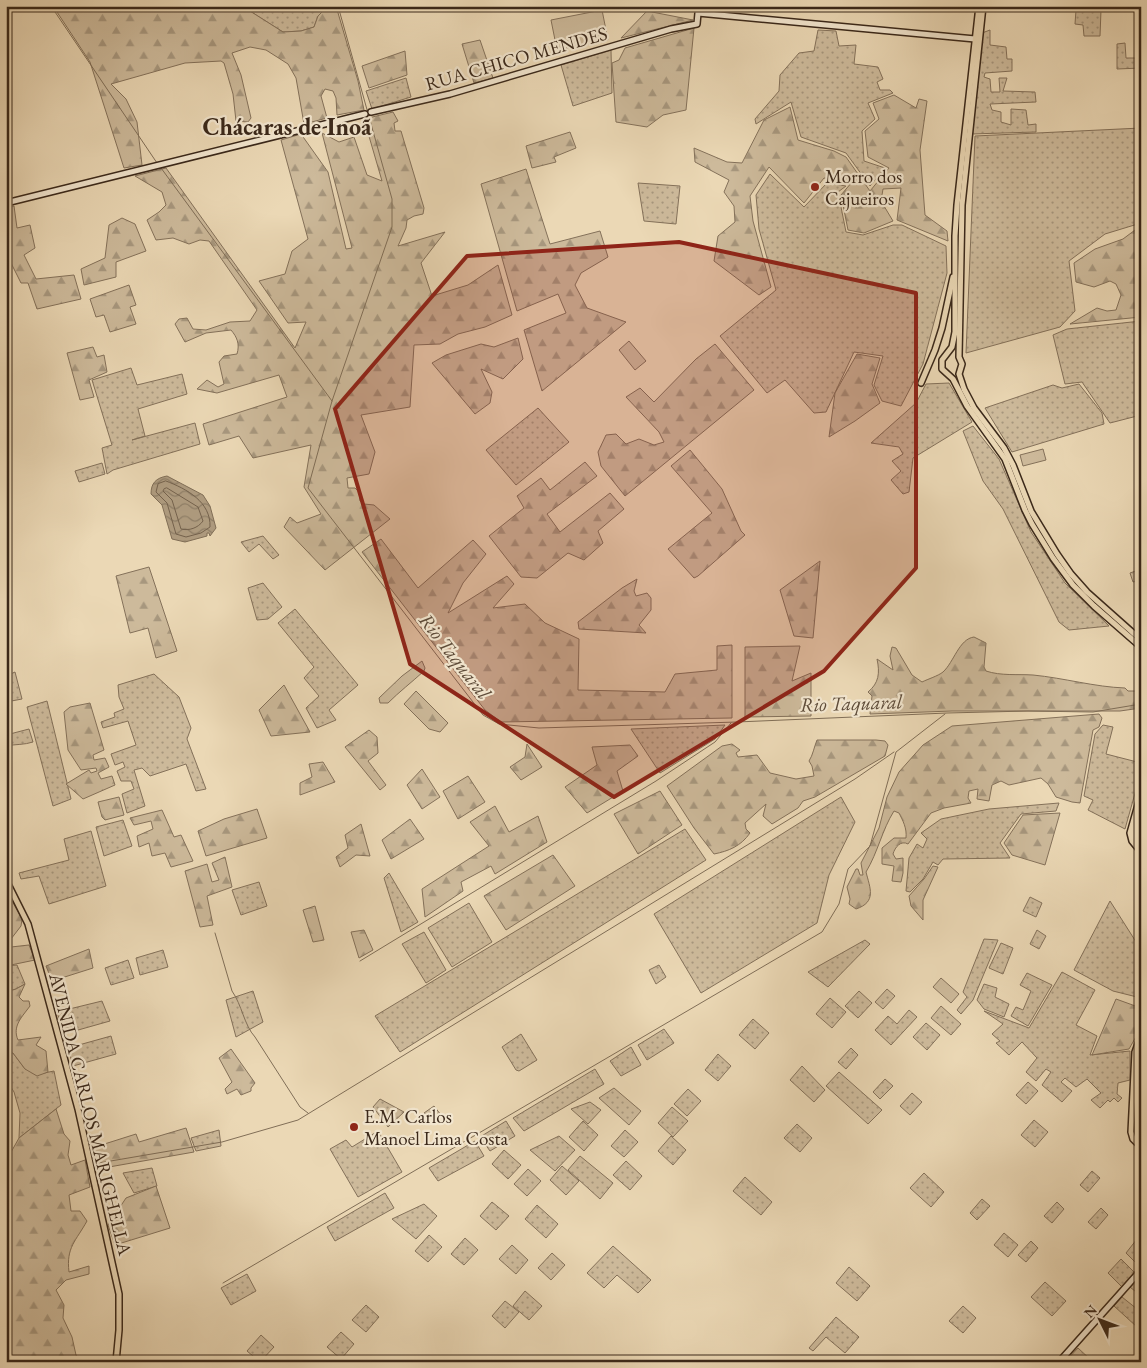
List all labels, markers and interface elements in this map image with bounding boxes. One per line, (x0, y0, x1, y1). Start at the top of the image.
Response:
street label: RUA CHICO MENDES (422, 20, 610, 96)
district label: Chácaras de Inoã (202, 111, 372, 142)
place label: Morro dos Cajueiros (825, 164, 902, 211)
marker: Morro dos Cajueiros (809, 181, 821, 193)
water label: Rio Taquaral (412, 608, 498, 706)
water label: Rio Taquaral (799, 688, 904, 719)
street label: AVENIDA CARLOS MARIGHELLA (43, 969, 138, 1259)
place label: E.M. Carlos Manoel Lima Costa (364, 1104, 508, 1151)
marker: E.M. Carlos Manoel Lima Costa (348, 1121, 360, 1133)
north arrow (1074, 1296, 1124, 1346)
text: N (1080, 1301, 1101, 1322)

